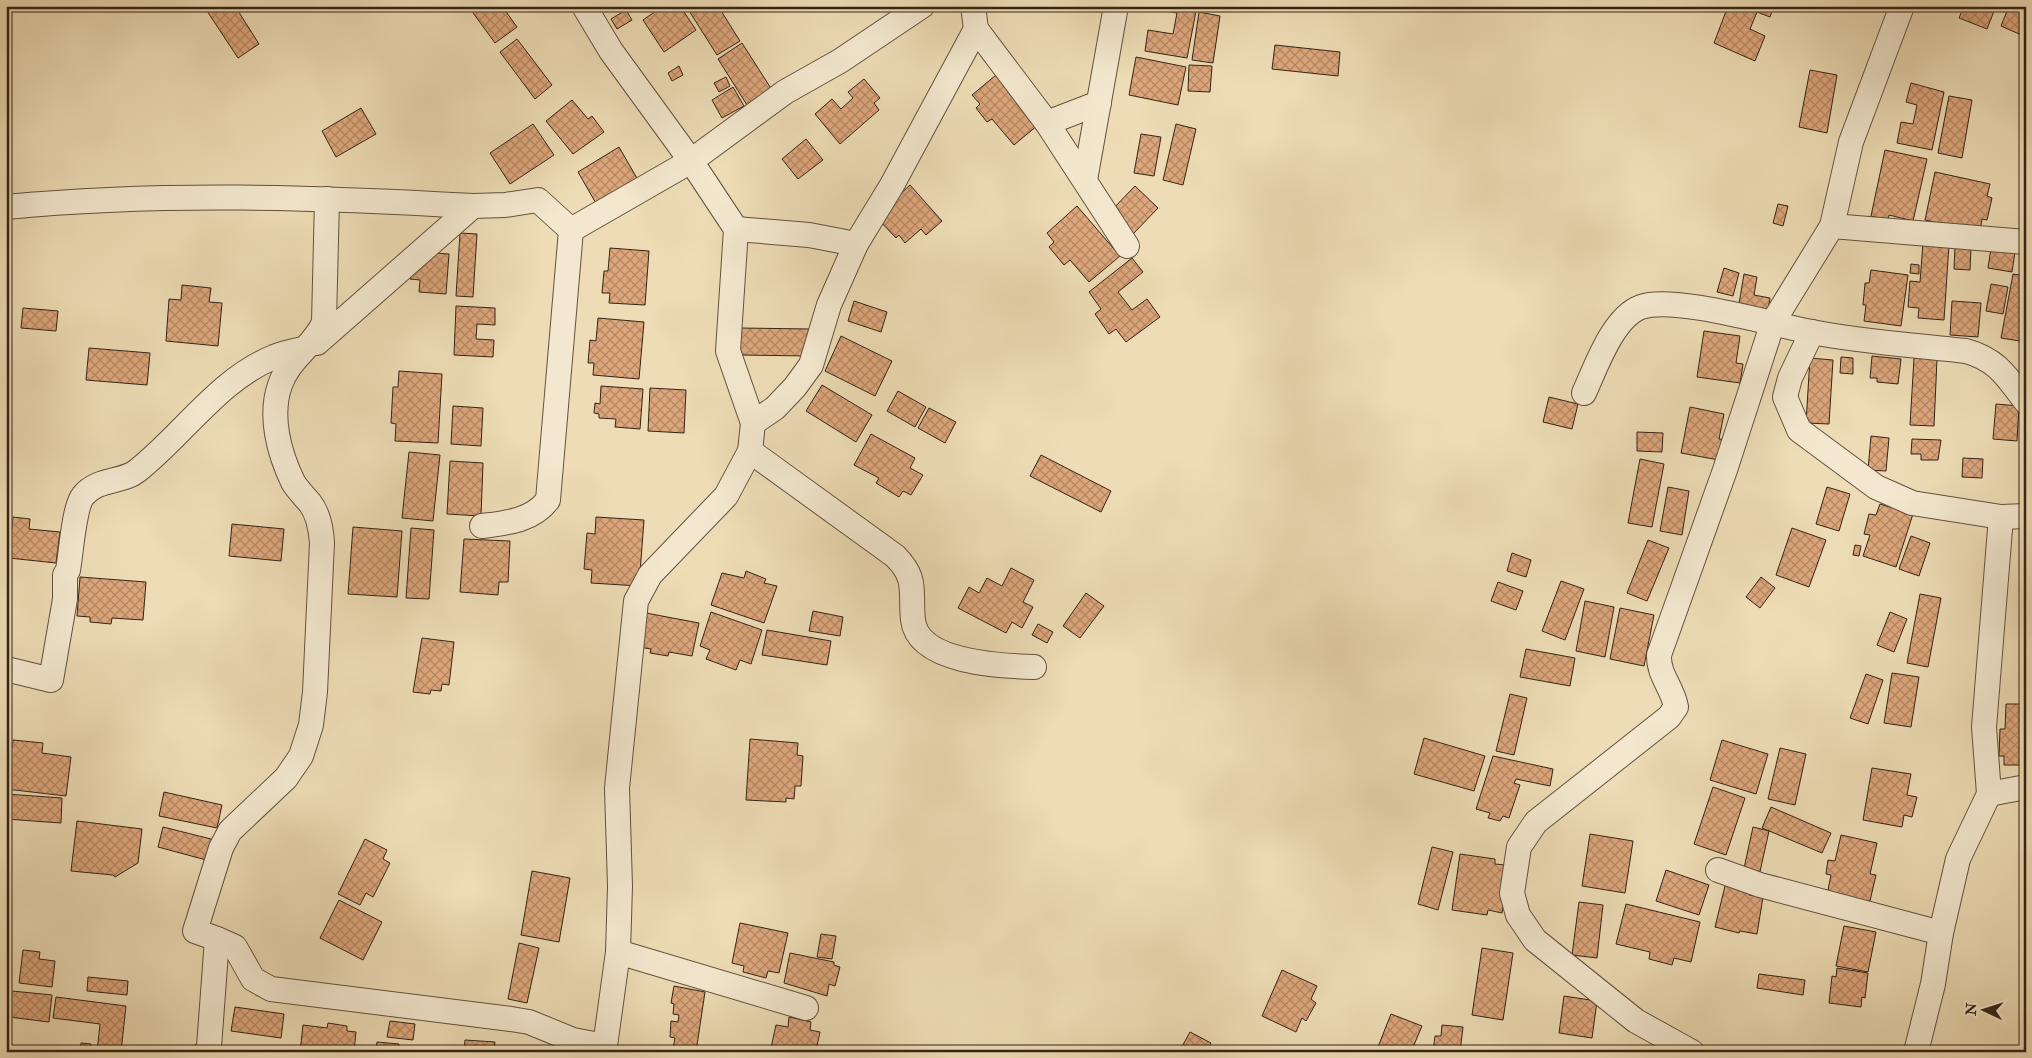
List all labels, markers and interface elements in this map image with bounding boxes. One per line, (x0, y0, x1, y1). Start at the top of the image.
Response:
north arrow (1960, 986, 2010, 1036)
text: N (1963, 1002, 1980, 1017)

